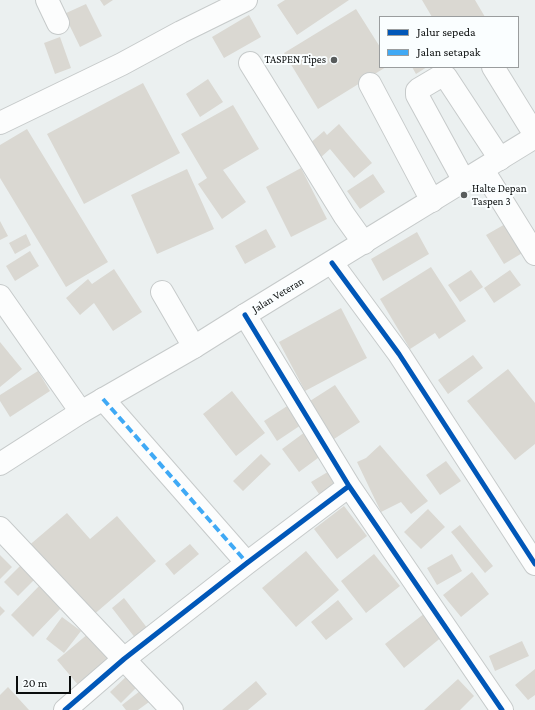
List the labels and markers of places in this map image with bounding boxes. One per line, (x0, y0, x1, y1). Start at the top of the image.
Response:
place label: TASPEN Tipes (264, 53, 326, 67)
marker: TASPEN Tipes (329, 55, 339, 65)
place label: Halte Depan Taspen 3 (472, 182, 527, 208)
marker: Halte Depan Taspen 3 (459, 190, 469, 200)

